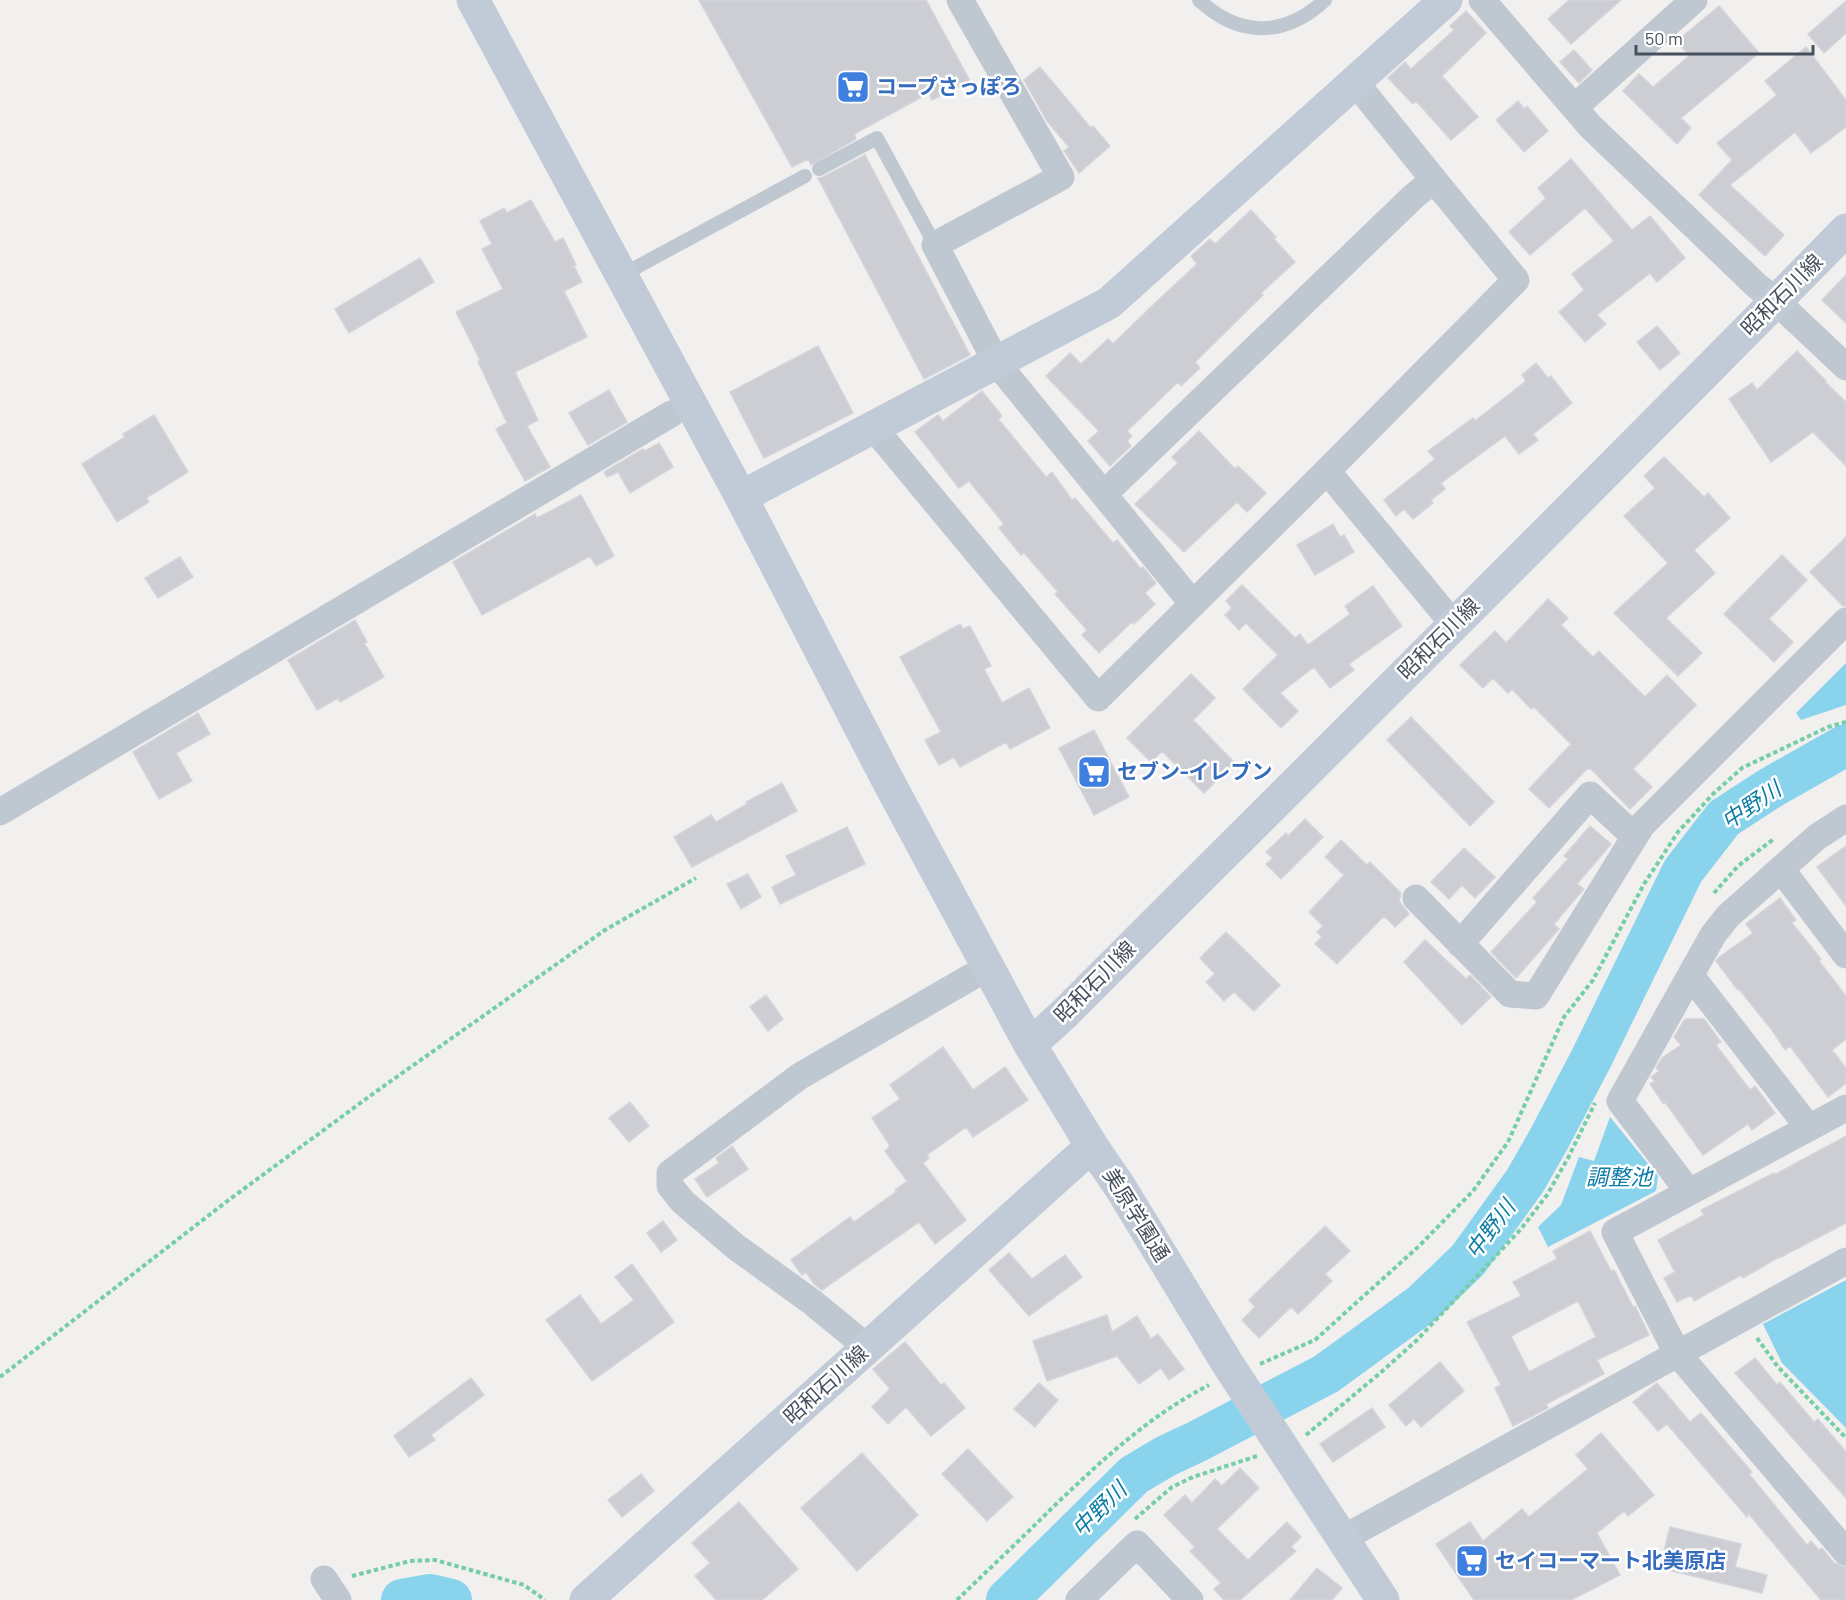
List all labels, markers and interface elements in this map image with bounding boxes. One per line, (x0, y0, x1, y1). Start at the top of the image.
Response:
scale bar (1636, 18, 1813, 56)
text: 50 m (1645, 27, 1683, 49)
supermarket icon: コープさっぽろ (835, 69, 871, 105)
place label: コープさっぽろ (876, 73, 1022, 98)
street label: 昭和石川線 (1735, 248, 1827, 340)
street label: 昭和石川線 (1392, 592, 1484, 684)
supermarket icon: セブン-イレブン (1076, 754, 1112, 790)
place label: セブン-イレブン (1117, 758, 1273, 783)
water label: 中野川 (1716, 774, 1787, 833)
street label: 昭和石川線 (1048, 935, 1140, 1027)
street label: 美原学園通 (1099, 1163, 1176, 1265)
water label: 調整池 (1586, 1163, 1654, 1189)
water label: 中野川 (1459, 1193, 1521, 1263)
street label: 昭和石川線 (778, 1339, 872, 1428)
water label: 中野川 (1066, 1474, 1132, 1541)
supermarket icon: セイコーマート北美原店 (1454, 1543, 1490, 1579)
place label: セイコーマート北美原店 (1495, 1547, 1726, 1572)

